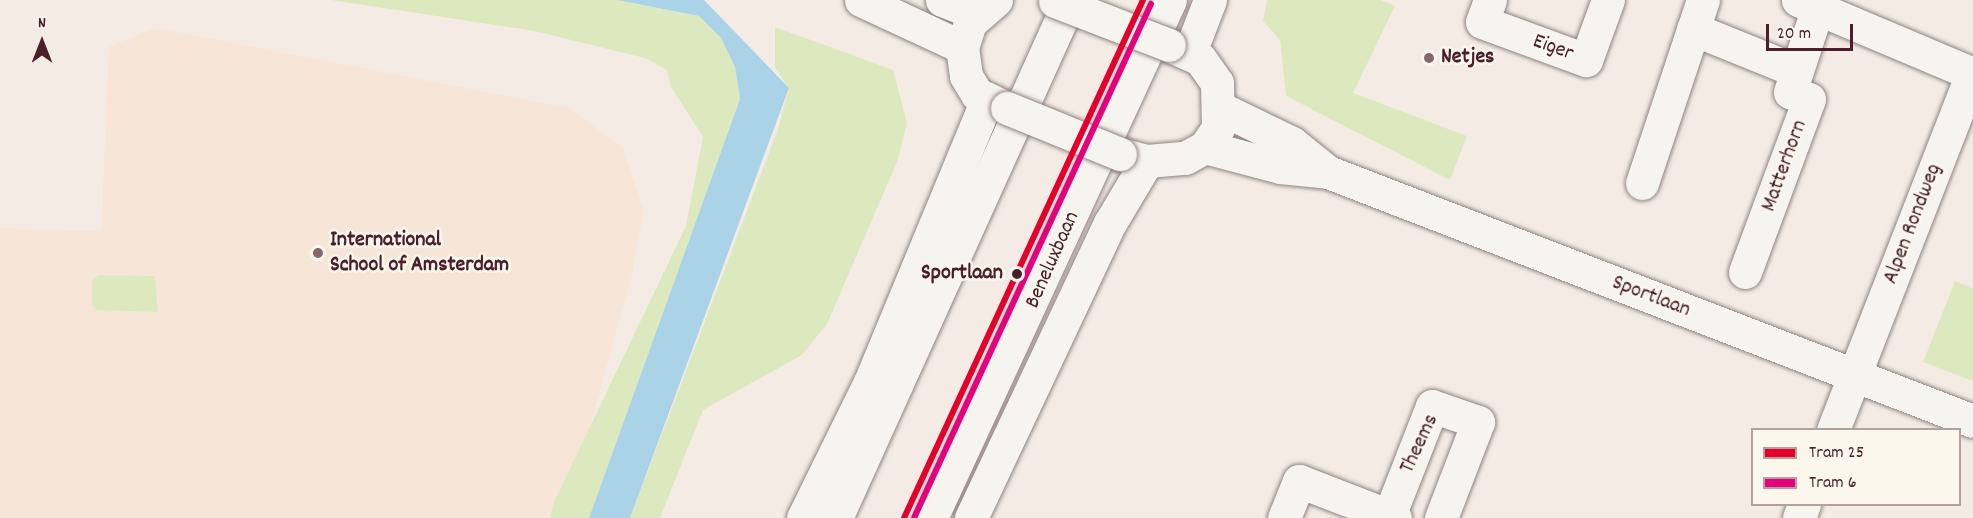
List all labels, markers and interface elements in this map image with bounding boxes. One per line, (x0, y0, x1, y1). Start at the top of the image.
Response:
north arrow (12, 12, 72, 72)
text: N (38, 12, 46, 35)
scale bar (1769, 12, 1856, 50)
text: 20 m (1777, 22, 1811, 47)
street label: Eiger (1529, 29, 1577, 67)
place label: Netjes (1441, 45, 1494, 71)
marker: Netjes (1422, 51, 1436, 65)
street label: Matterhorn (1756, 117, 1814, 215)
street label: Alpen Rondweg (1878, 160, 1948, 288)
street label: Beneluxbaan (1020, 208, 1086, 312)
place label: International School of Amsterdam (330, 227, 509, 278)
marker: International School of Amsterdam (311, 246, 325, 260)
place label: Sportlaan (921, 261, 1003, 287)
marker: Sportlaan (1008, 265, 1026, 283)
street label: Sportlaan (1608, 270, 1694, 324)
street label: Theems (1395, 410, 1445, 478)
legend (1751, 428, 1961, 506)
text: Tram 25 (1809, 441, 1864, 466)
text: Tram 6 (1809, 471, 1857, 496)

